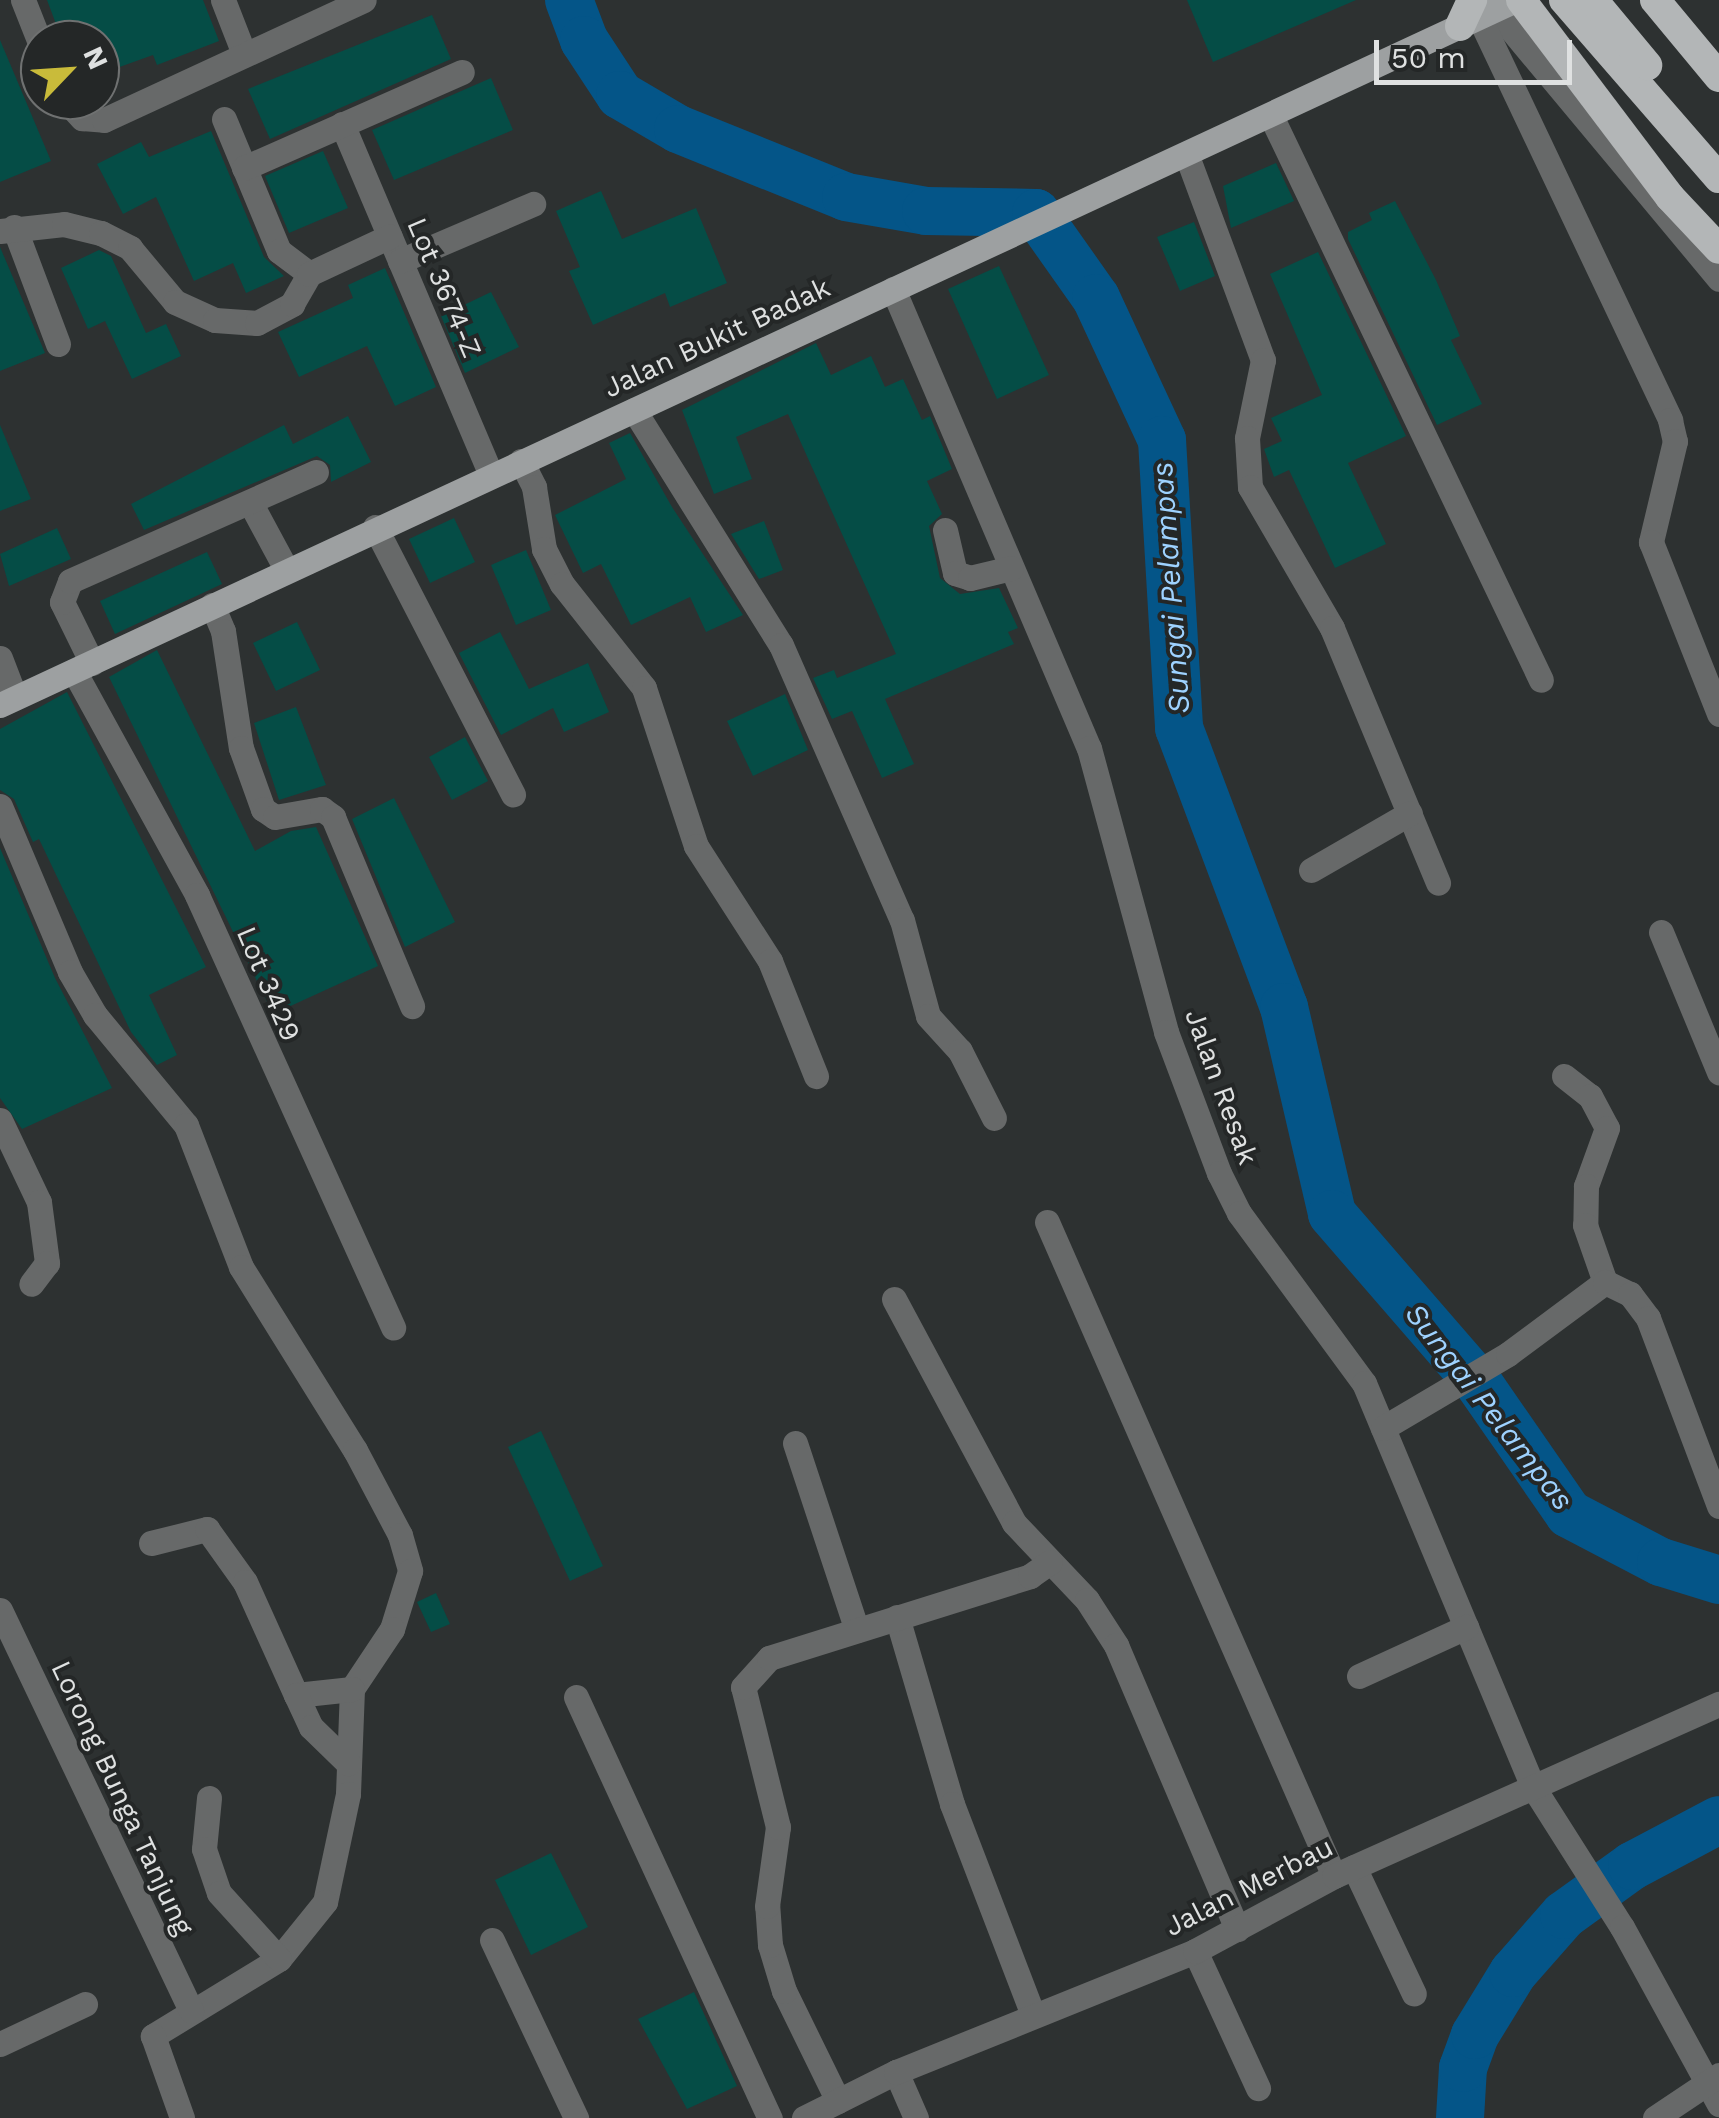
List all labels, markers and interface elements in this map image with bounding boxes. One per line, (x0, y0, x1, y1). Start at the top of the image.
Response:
north arrow (20, 20, 120, 120)
scale bar (1379, 20, 1576, 82)
text: 50 m (1391, 40, 1466, 75)
text: N (76, 42, 115, 74)
street label: Lot 3674-Z (400, 213, 488, 363)
street label: Jalan Bukit Badak (598, 271, 836, 405)
water label: Sungai Pelampas (1144, 461, 1198, 715)
street label: Lot 3429 (229, 922, 307, 1046)
street label: Jalan Resak (1177, 1005, 1265, 1169)
water label: Sungai Pelampas (1397, 1296, 1581, 1518)
street label: Lorong Bunga Tanjung (43, 1655, 201, 1941)
street label: Jalan Merbau (1159, 1830, 1339, 1944)

